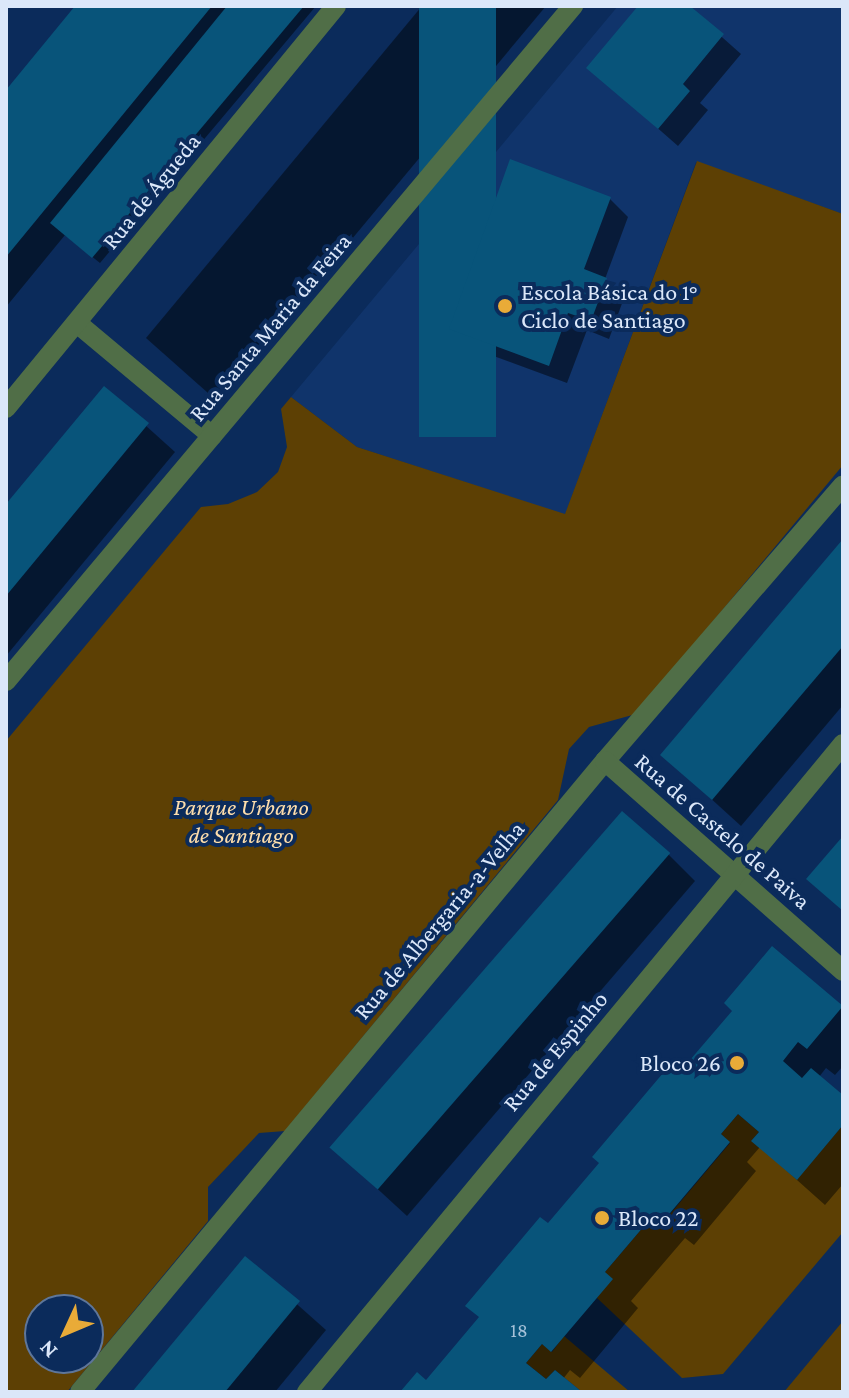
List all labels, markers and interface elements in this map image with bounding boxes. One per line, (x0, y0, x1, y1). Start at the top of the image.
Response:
street label: Rua de Águeda (95, 127, 207, 255)
street label: Rua Santa Maria da Feira (183, 227, 357, 427)
place label: Escola Básica do 1° Ciclo de Santiago (521, 278, 698, 334)
marker: Escola Básica do 1° Ciclo de Santiago (496, 297, 514, 315)
street label: Rua de Castelo de Paiva (629, 747, 817, 915)
park label: Parque Urbano de Santiago (173, 793, 309, 849)
street label: Rua de Albergaria-a-Velha (348, 815, 530, 1025)
street label: Rua de Espinho (496, 985, 614, 1117)
place label: Bloco 26 (640, 1049, 721, 1077)
marker: Bloco 26 (728, 1054, 746, 1072)
place label: Bloco 22 (618, 1204, 698, 1232)
marker: Bloco 22 (593, 1209, 611, 1227)
north arrow (24, 1294, 104, 1374)
house number: 18 (510, 1318, 528, 1342)
text: N (34, 1336, 62, 1364)

